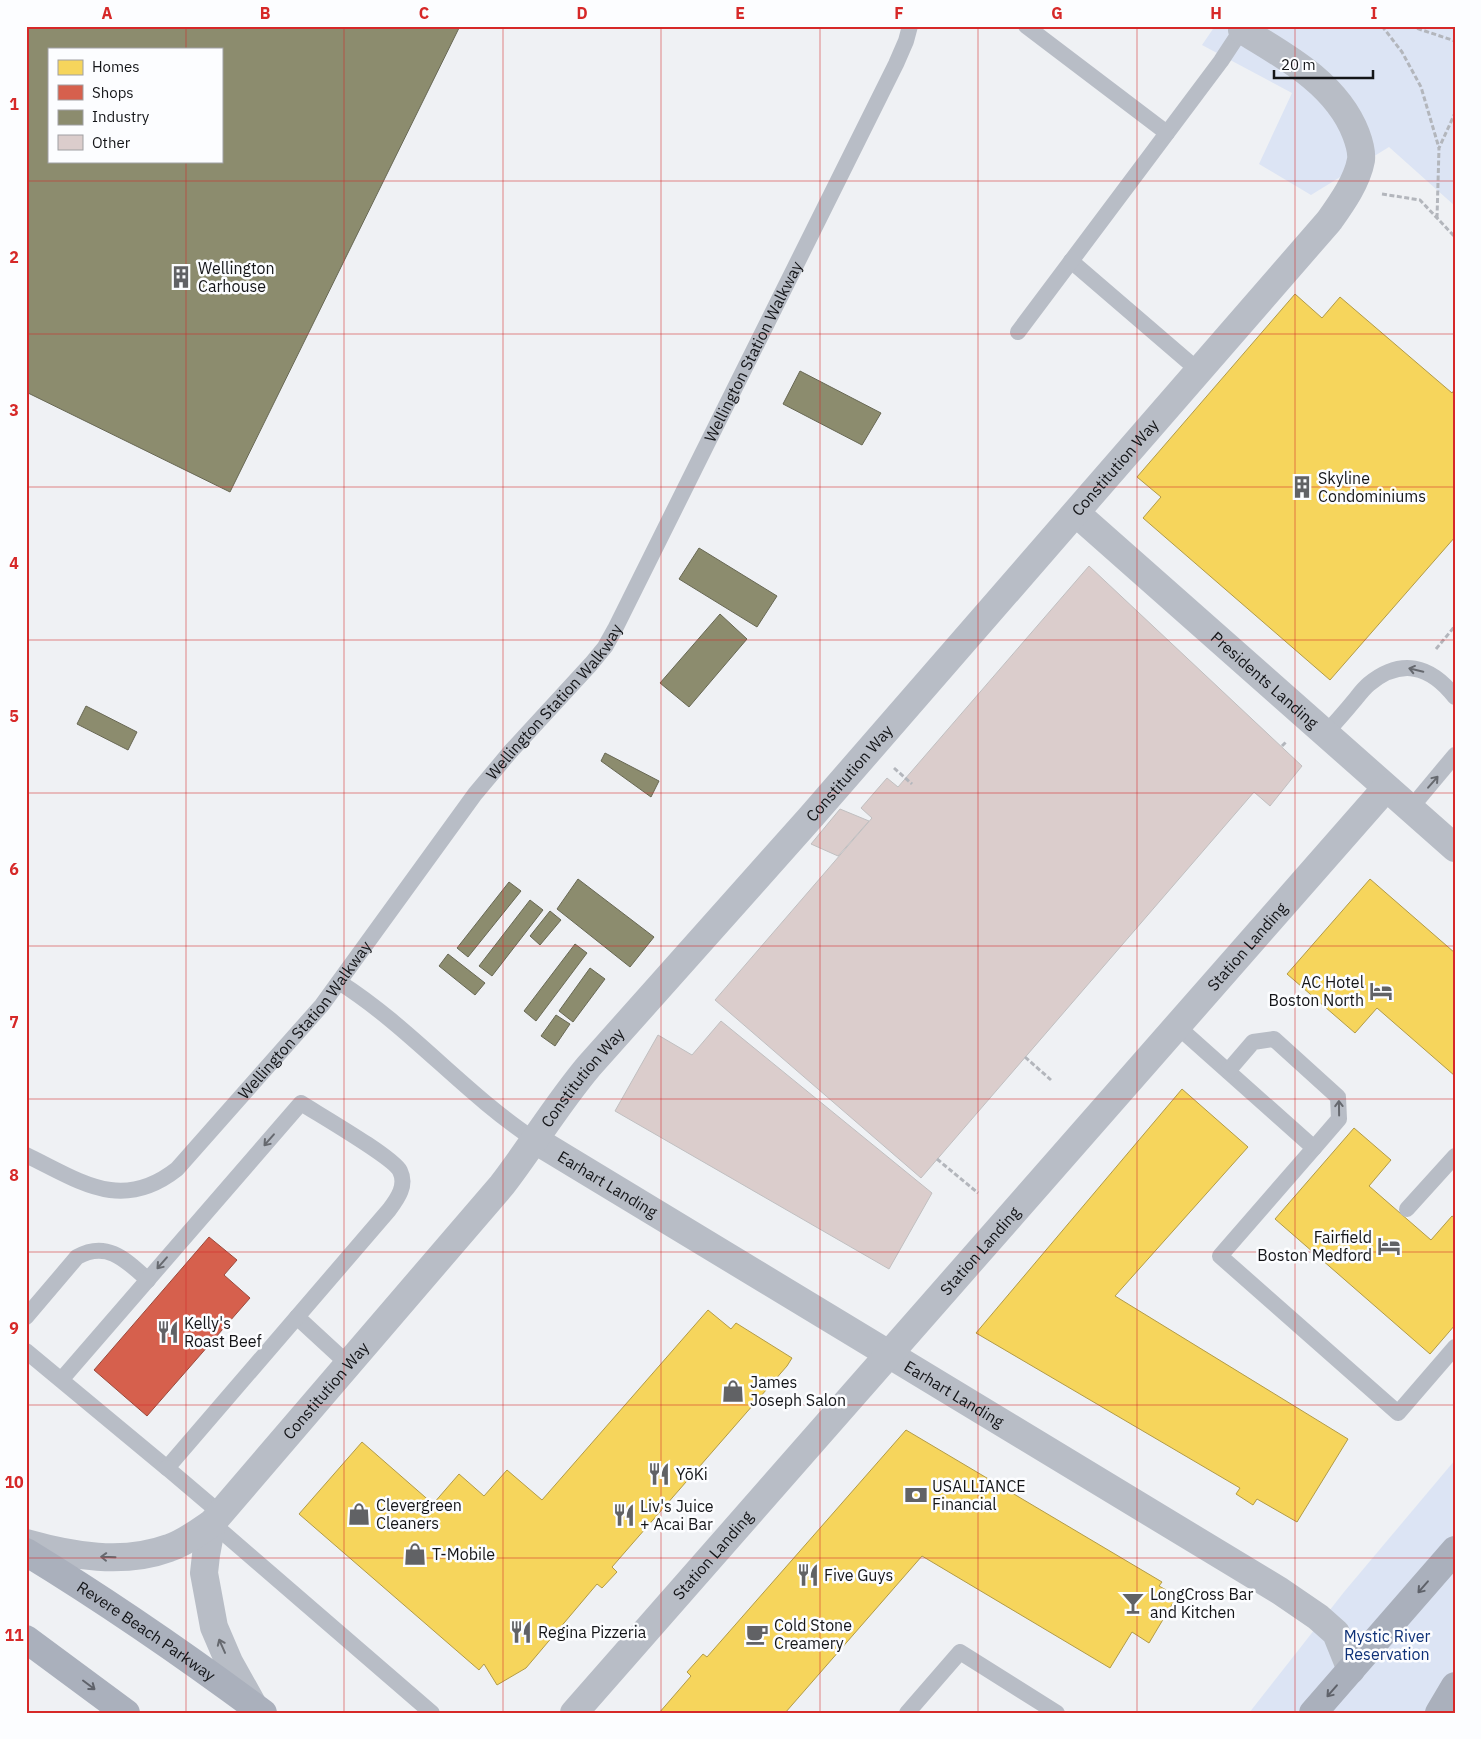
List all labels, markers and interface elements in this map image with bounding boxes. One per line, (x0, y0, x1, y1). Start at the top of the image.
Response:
text: A (102, 3, 113, 23)
text: B (260, 3, 271, 23)
text: C (419, 3, 429, 23)
text: D (576, 3, 588, 23)
text: E (735, 3, 745, 23)
text: F (894, 3, 904, 23)
text: G (1051, 3, 1063, 23)
text: H (1210, 3, 1222, 23)
text: I (1371, 3, 1378, 23)
legend (48, 48, 222, 162)
scale bar (1274, 48, 1372, 80)
text: 20 m (1281, 55, 1316, 74)
text: Homes (92, 57, 140, 76)
text: Shops (92, 83, 134, 102)
text: 1 (9, 94, 19, 114)
text: Industry (92, 107, 150, 126)
text: Other (92, 133, 131, 152)
text: 2 (9, 247, 19, 267)
place label: Wellington Carhouse (198, 258, 275, 296)
street label: Wellington Station Walkway (700, 258, 806, 445)
building icon: Wellington Carhouse (168, 264, 194, 290)
text: 3 (9, 400, 19, 420)
street label: Constitution Way (1067, 415, 1162, 520)
place label: Skyline Condominiums (1318, 468, 1426, 506)
building icon: Skyline Condominiums (1289, 474, 1315, 500)
text: 4 (9, 553, 19, 573)
street label: Wellington Station Walkway (481, 620, 626, 783)
street label: Presidents Landing (1207, 627, 1323, 733)
one-way arrow (1408, 665, 1424, 674)
text: 5 (9, 706, 19, 726)
street label: Constitution Way (802, 720, 897, 826)
one-way arrow (1427, 776, 1439, 789)
text: 6 (9, 859, 19, 879)
street label: Station Landing (1203, 898, 1292, 995)
street label: Wellington Station Walkway (234, 937, 375, 1103)
place label: AC Hotel Boston North (1269, 972, 1364, 1010)
hotel icon: AC Hotel Boston North (1368, 978, 1394, 1004)
text: 7 (9, 1012, 19, 1032)
street label: Constitution Way (536, 1024, 628, 1131)
one-way arrow (1334, 1100, 1343, 1116)
one-way arrow (264, 1133, 275, 1146)
street label: Earhart Landing (554, 1146, 662, 1222)
text: 8 (9, 1165, 19, 1185)
street label: Station Landing (935, 1202, 1024, 1299)
place label: Fairfield Boston Medford (1257, 1227, 1372, 1265)
hotel icon: Fairfield Boston Medford (1376, 1233, 1402, 1259)
one-way arrow (157, 1256, 168, 1269)
place label: Kelly's Roast Beef (184, 1313, 262, 1351)
text: 9 (9, 1318, 19, 1338)
restaurant icon: Kelly's Roast Beef (155, 1319, 181, 1345)
street label: Constitution Way (278, 1338, 373, 1443)
street label: Earhart Landing (901, 1356, 1008, 1432)
place label: James Joseph Salon (750, 1372, 846, 1410)
shop icon: James Joseph Salon (720, 1378, 746, 1404)
restaurant icon: YōKi (646, 1461, 672, 1487)
place label: YōKi (676, 1464, 708, 1484)
text: 10 (4, 1472, 24, 1492)
place label: USALLIANCE Financial (932, 1476, 1026, 1514)
bank icon: USALLIANCE Financial (903, 1482, 929, 1508)
place label: Clevergreen Cleaners (376, 1495, 462, 1533)
place label: Liv's Juice + Acai Bar (640, 1496, 714, 1534)
shop icon: Clevergreen Cleaners (346, 1501, 372, 1527)
restaurant icon: Liv's Juice + Acai Bar (611, 1502, 637, 1528)
street label: Station Landing (668, 1506, 757, 1604)
shop icon: T-Mobile (402, 1541, 428, 1567)
place label: T-Mobile (432, 1544, 495, 1564)
one-way arrow (100, 1552, 116, 1562)
restaurant icon: Five Guys (795, 1562, 821, 1588)
place label: Five Guys (824, 1565, 893, 1585)
street label: Revere Beach Parkway (73, 1577, 220, 1685)
one-way arrow (1418, 1580, 1429, 1593)
place label: LongCross Bar and Kitchen (1150, 1584, 1253, 1622)
bar icon: LongCross Bar and Kitchen (1120, 1590, 1146, 1616)
place label: Cold Stone Creamery (774, 1615, 852, 1653)
restaurant icon: Regina Pizzeria (508, 1619, 534, 1645)
cafe icon: Cold Stone Creamery (744, 1621, 770, 1647)
place label: Regina Pizzeria (538, 1622, 647, 1642)
text: 11 (4, 1625, 24, 1645)
park label: Mystic River Reservation (1344, 1626, 1430, 1664)
one-way arrow (216, 1639, 226, 1654)
one-way arrow (82, 1680, 96, 1690)
one-way arrow (1326, 1685, 1338, 1698)

